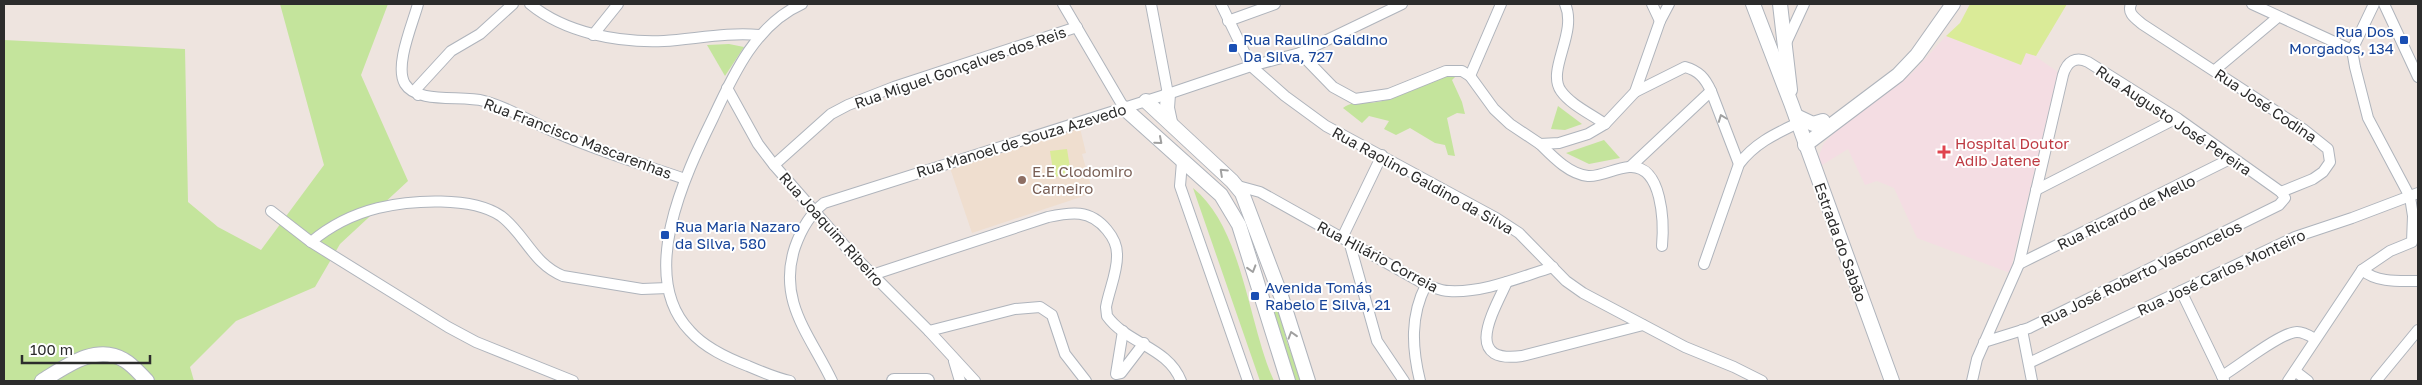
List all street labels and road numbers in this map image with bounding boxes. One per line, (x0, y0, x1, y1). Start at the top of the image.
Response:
street label: Rua Miguel Gonçalves dos Reis (852, 22, 1068, 112)
street label: Rua Augusto José Pereira (2093, 61, 2255, 179)
street label: Rua José Codina (2212, 64, 2320, 146)
street label: Rua Francisco Mascarenhas (481, 94, 675, 182)
street label: Rua Manoel de Souza Azevedo (914, 99, 1128, 181)
street label: Rua Raolino Galdino da Silva (1329, 123, 1517, 237)
street label: Rua Joaquim Ribeiro (776, 168, 888, 290)
street label: Rua Ricardo de Mello (2054, 171, 2198, 253)
street label: Estrada do Sabão (1811, 180, 1871, 304)
street label: Rua Hilário Correia (1314, 216, 1442, 296)
street label: Rua José Roberto Vasconcelos (2038, 216, 2244, 330)
street label: Rua José Carlos Monteiro (2134, 225, 2308, 319)

